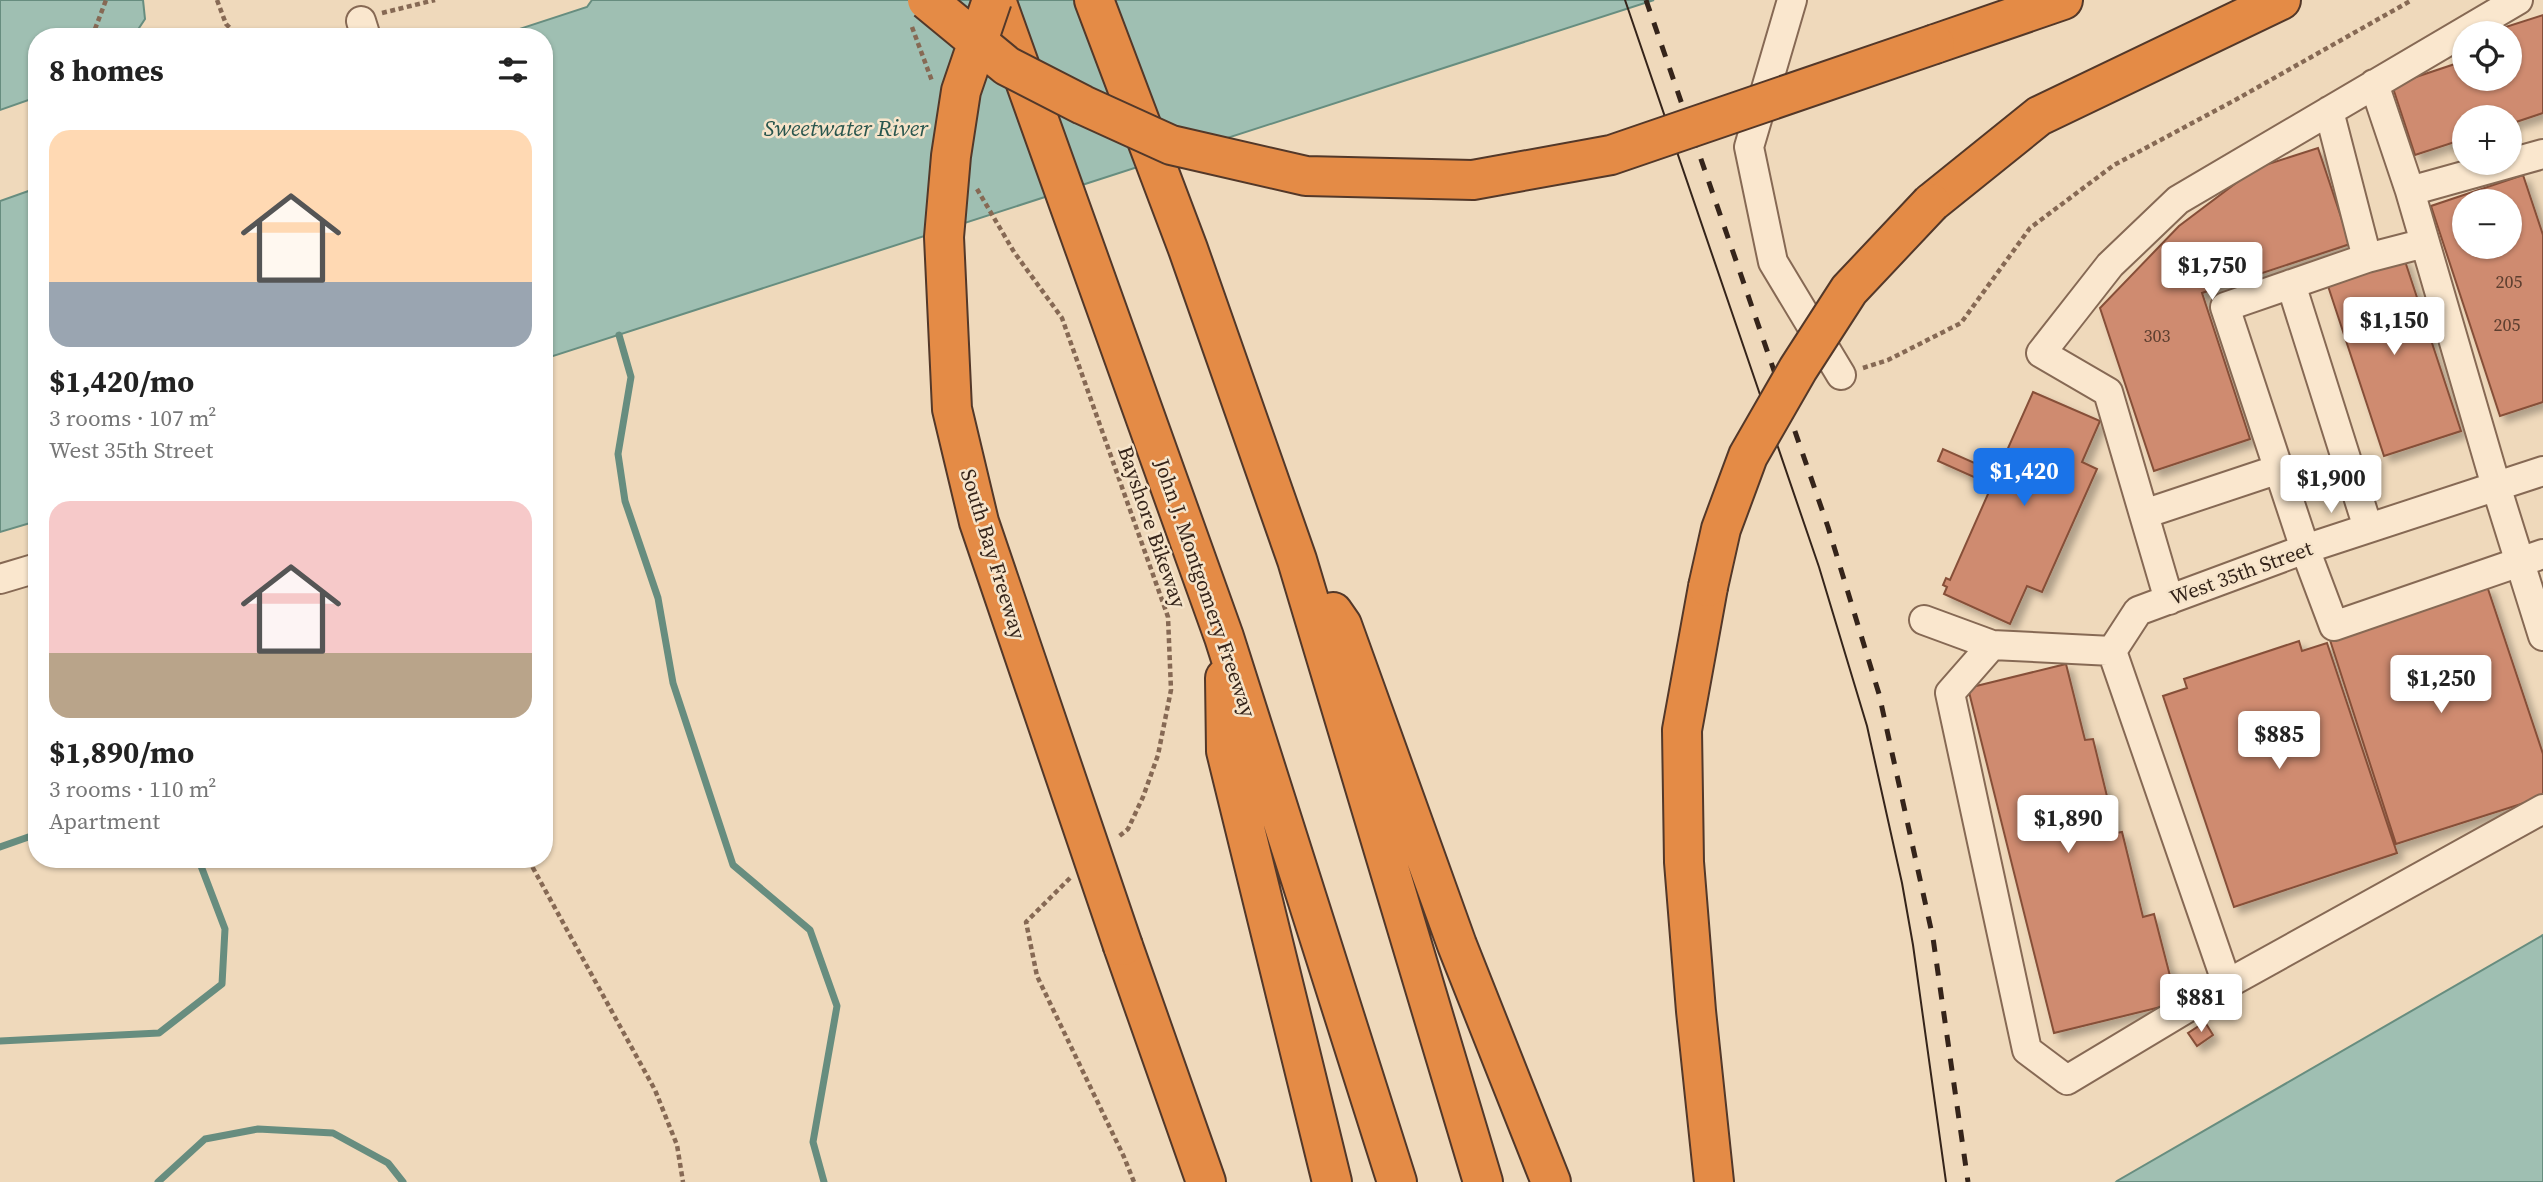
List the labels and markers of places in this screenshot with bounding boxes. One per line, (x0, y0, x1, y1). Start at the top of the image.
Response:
pin: $1,750 (2155, 243, 2269, 302)
pin: $1,150 (2337, 298, 2451, 357)
pin: $1,420 (1967, 448, 2081, 508)
pin: $1,900 (2274, 456, 2388, 515)
pin: $1,250 (2384, 656, 2498, 715)
pin: $885 (2238, 712, 2320, 771)
pin: $1,890 (2011, 796, 2125, 855)
pin: $881 (2160, 974, 2242, 1034)

